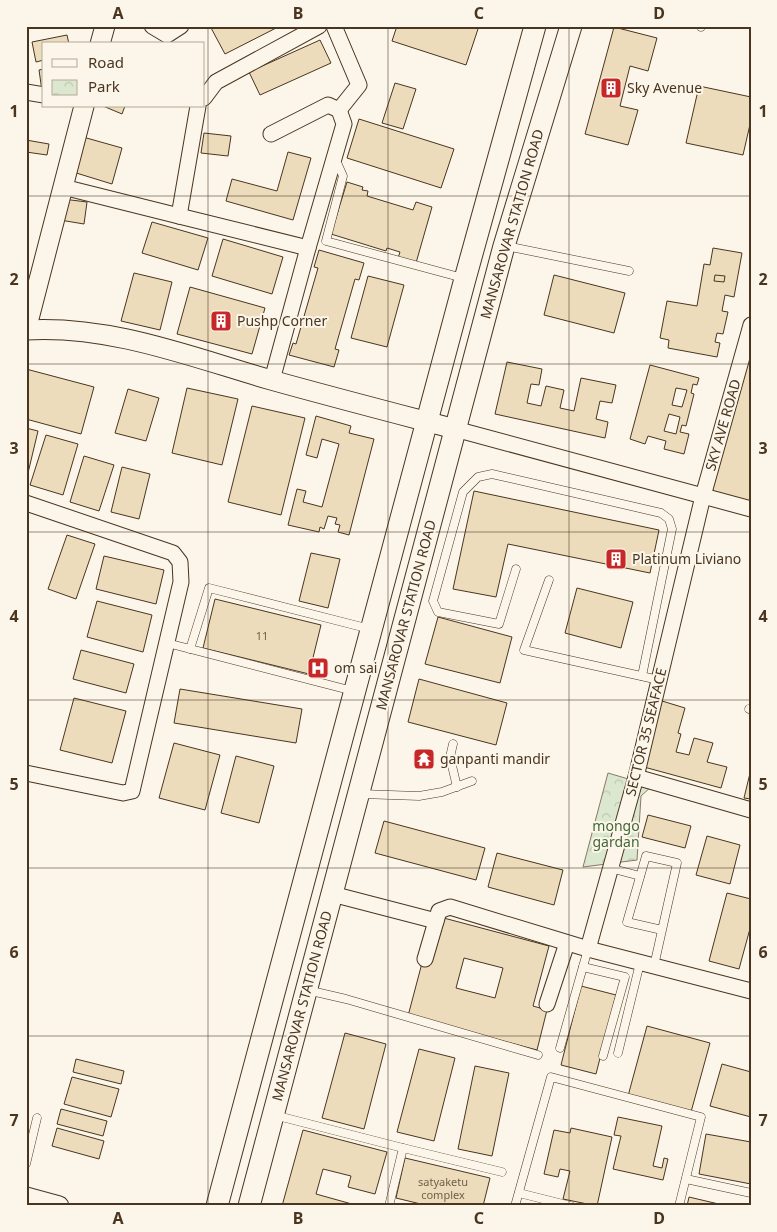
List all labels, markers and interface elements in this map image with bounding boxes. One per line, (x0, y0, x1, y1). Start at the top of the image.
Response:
text: A (112, 2, 124, 24)
text: B (293, 2, 303, 24)
text: C (474, 2, 484, 24)
text: D (653, 2, 665, 24)
legend (42, 42, 205, 108)
text: Road (88, 52, 124, 72)
text: Park (88, 76, 120, 96)
building icon: Sky Avenue (599, 76, 623, 100)
place label: Sky Avenue (627, 78, 702, 97)
text: 1 (9, 100, 19, 122)
text: 1 (758, 100, 768, 122)
street label: MANSAROVAR STATION ROAD (475, 127, 548, 321)
text: 2 (9, 268, 19, 290)
text: 2 (758, 268, 768, 290)
building icon: Pushp Corner (209, 309, 233, 333)
place label: Pushp Corner (237, 311, 327, 330)
street label: SKY AVE ROAD (700, 377, 745, 473)
text: 3 (9, 437, 19, 459)
text: 3 (758, 437, 768, 459)
street label: MANSAROVAR STATION ROAD (371, 518, 440, 712)
building icon: Platinum Liviano (604, 547, 628, 571)
place label: Platinum Liviano (632, 549, 741, 568)
text: 4 (9, 605, 19, 627)
text: 4 (758, 605, 768, 627)
house number: 11 (256, 628, 268, 643)
hospital icon: om sai (306, 656, 330, 680)
place label: om sai (334, 658, 377, 677)
street label: SECTOR 35 SEAFACE (620, 666, 671, 798)
temple icon: ganpanti mandir (412, 747, 436, 771)
place label: ganpanti mandir (440, 749, 550, 768)
text: 5 (9, 773, 19, 795)
text: 5 (758, 773, 768, 795)
park label: mongo gardan (592, 816, 640, 851)
street label: MANSAROVAR STATION ROAD (267, 909, 336, 1103)
text: 6 (9, 941, 19, 963)
text: 6 (758, 941, 768, 963)
text: 7 (9, 1109, 19, 1131)
text: 7 (758, 1109, 768, 1131)
house number: satyaketu complex (418, 1174, 468, 1202)
text: A (112, 1207, 124, 1229)
text: B (293, 1207, 303, 1229)
text: C (474, 1207, 484, 1229)
text: D (653, 1207, 665, 1229)

